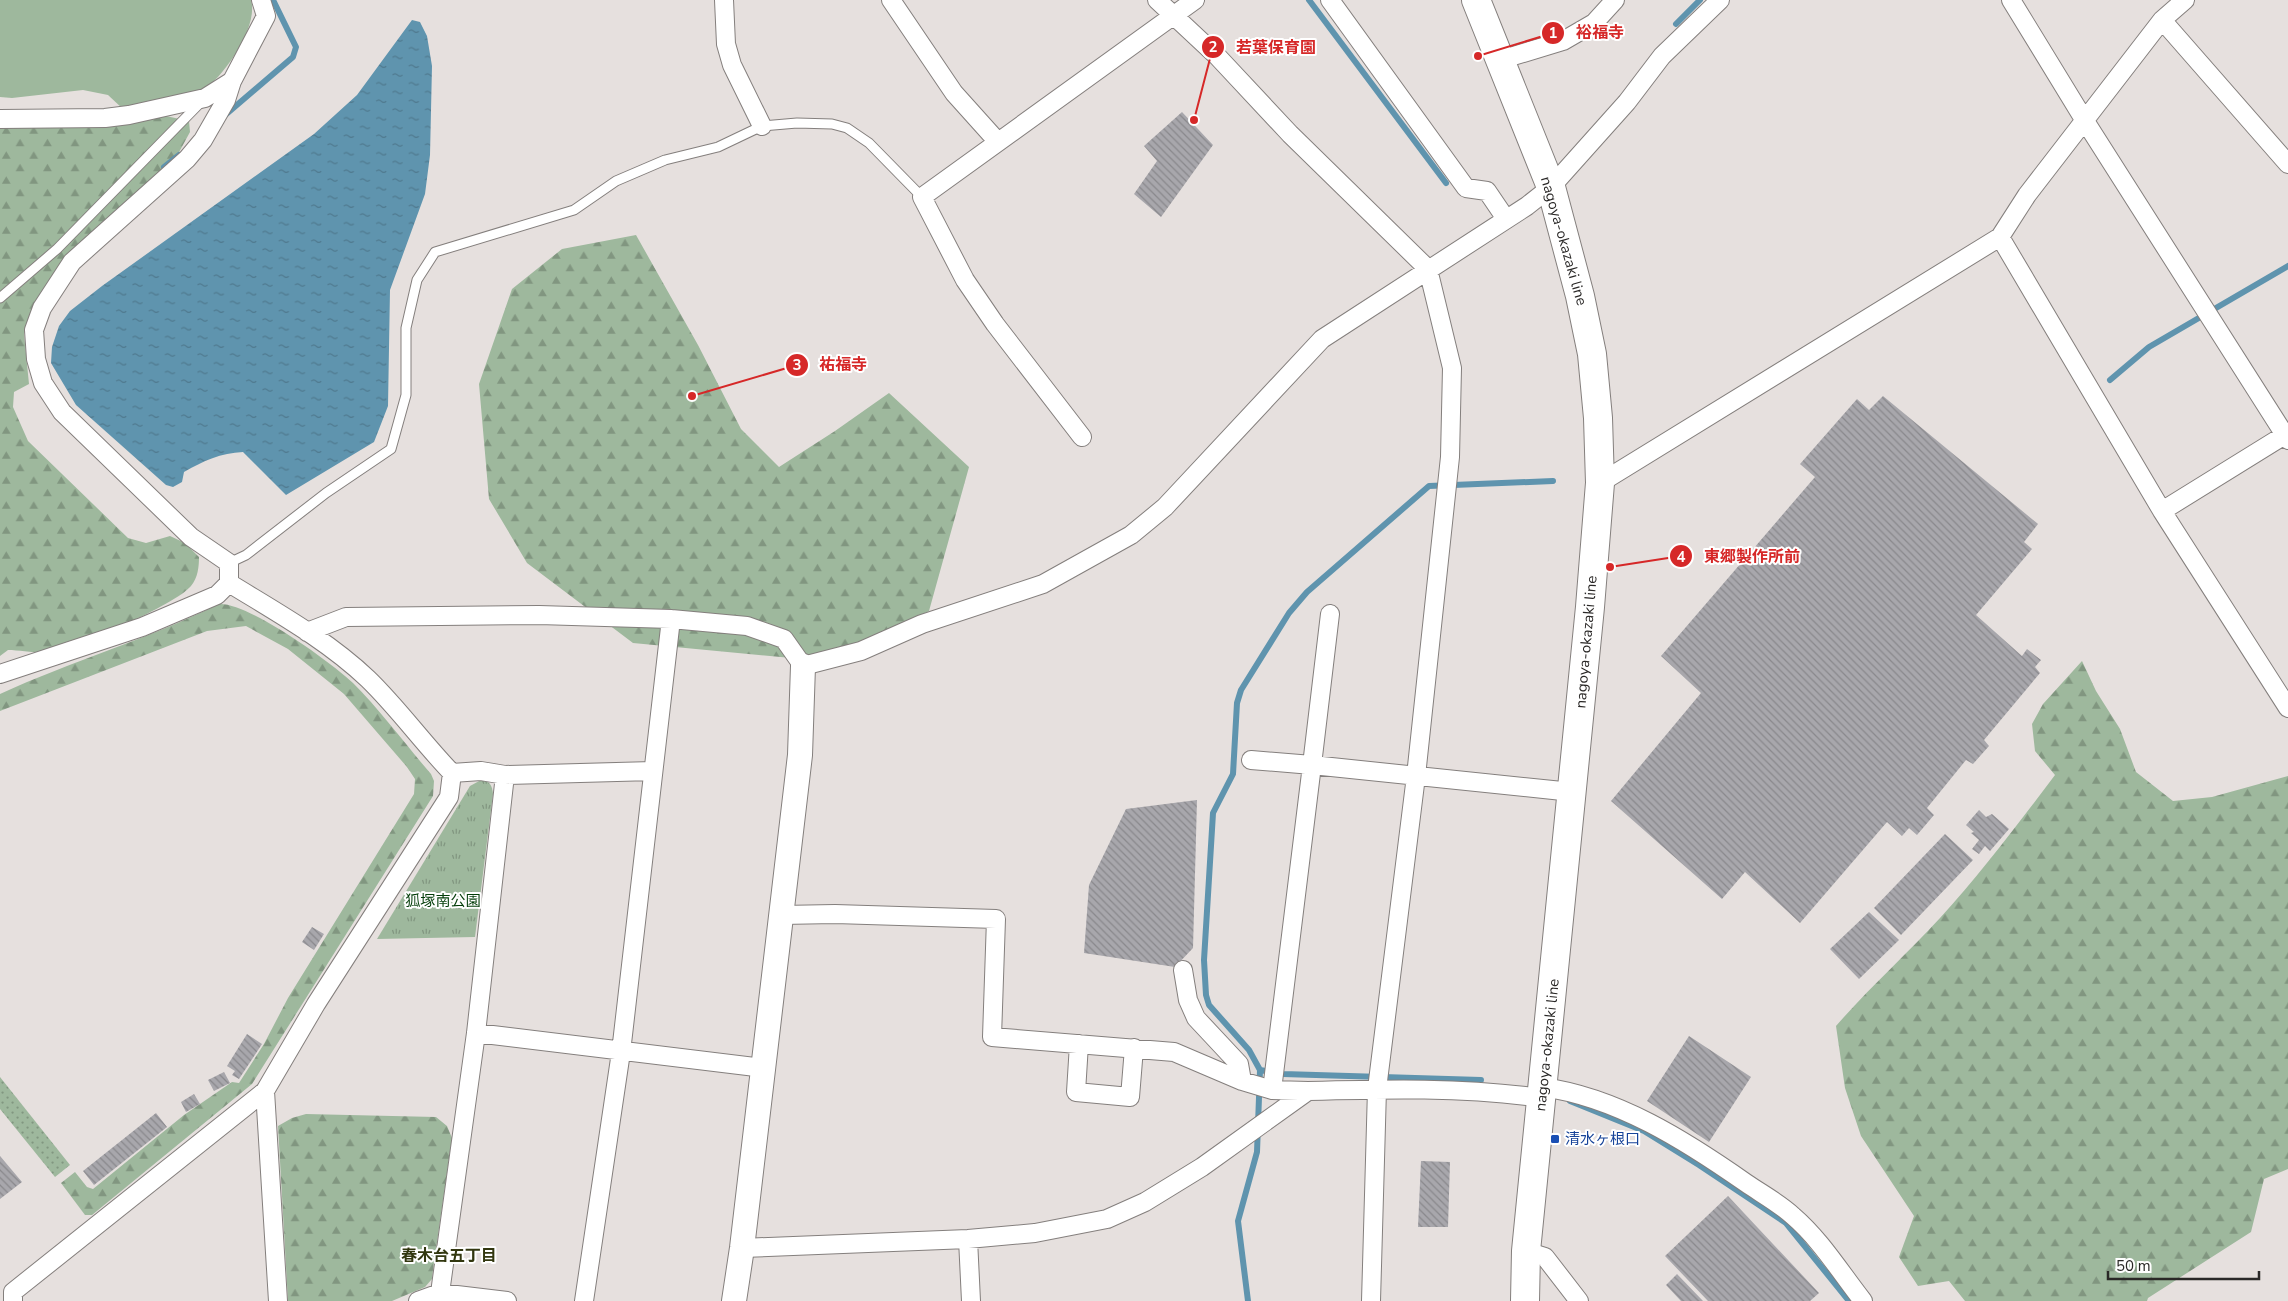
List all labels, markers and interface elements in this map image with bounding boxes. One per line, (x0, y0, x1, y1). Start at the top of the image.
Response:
callout: 裕福寺 (1541, 17, 1634, 48)
text: 裕福寺 (1576, 22, 1624, 44)
text: 1 (1548, 23, 1558, 43)
callout: 若葉保育園 (1201, 32, 1326, 63)
text: 2 (1208, 37, 1218, 57)
text: 若葉保育園 (1236, 37, 1316, 59)
street label: nagoya-okazaki line (1536, 174, 1592, 308)
callout: 祐福寺 (784, 349, 877, 380)
text: 祐福寺 (819, 354, 867, 376)
text: 3 (792, 355, 802, 375)
callout: 東郷製作所前 (1669, 541, 1810, 572)
text: 東郷製作所前 (1704, 546, 1800, 568)
text: 4 (1676, 547, 1686, 567)
street label: nagoya-okazaki line (1570, 575, 1602, 709)
park label: 狐塚南公園 (405, 891, 481, 911)
street label: nagoya-okazaki line (1530, 978, 1564, 1112)
place label: 清水ヶ根口 (1565, 1129, 1640, 1149)
marker: 清水ヶ根口 (1549, 1133, 1561, 1145)
district label: 春木台五丁目 (401, 1245, 497, 1267)
scale bar (2108, 1248, 2259, 1280)
text: 50 m (2116, 1256, 2151, 1276)

